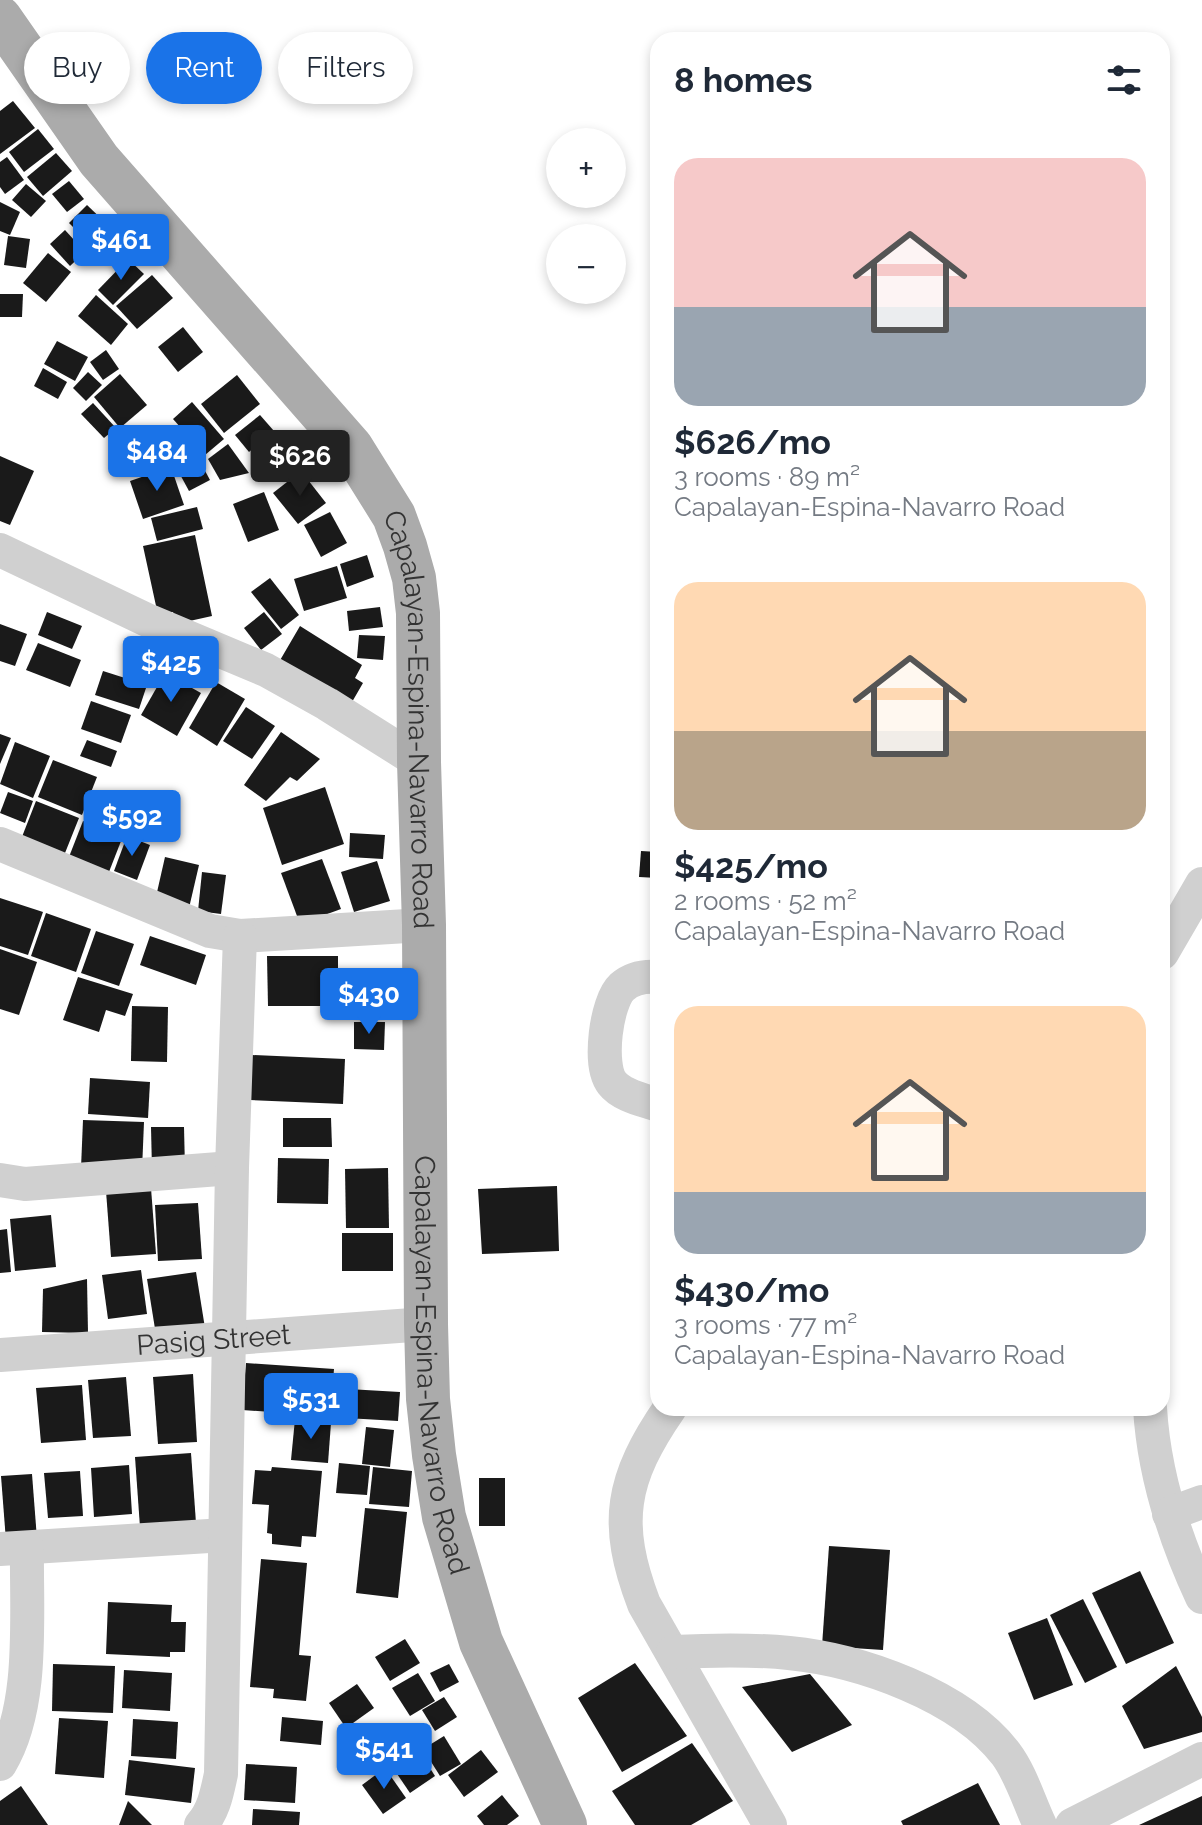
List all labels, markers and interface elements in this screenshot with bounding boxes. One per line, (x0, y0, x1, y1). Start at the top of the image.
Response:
chip: Buy (24, 32, 130, 104)
chip: Rent (146, 32, 262, 104)
chip: Filters (278, 32, 413, 104)
icon: filters (1102, 58, 1146, 102)
text: 8 homes (674, 60, 813, 100)
map controls (546, 128, 626, 304)
button: + (546, 128, 626, 208)
icon: home (838, 210, 982, 354)
pin: $461 (74, 214, 168, 282)
button: − (546, 224, 626, 304)
text: $461 (91, 225, 151, 255)
text: $626/mo (674, 422, 831, 462)
pin: $484 (110, 425, 204, 493)
pin: $626 (253, 430, 347, 498)
text: $484 (126, 436, 188, 466)
text: $626 (269, 441, 331, 471)
text: 3 rooms · 89 m² (674, 462, 860, 492)
text: Capalayan-Espina-Navarro Road (674, 492, 1065, 522)
street label: Capalayan-Espina-Navarro Road (376, 506, 440, 929)
icon: home (838, 634, 982, 778)
pin: $425 (124, 636, 218, 704)
text: $425 (141, 647, 201, 677)
pin: $592 (85, 790, 179, 858)
text: $592 (102, 801, 162, 831)
text: $425/mo (674, 846, 828, 886)
text: 2 rooms · 52 m² (674, 886, 857, 916)
text: Capalayan-Espina-Navarro Road (674, 916, 1065, 946)
pin: $430 (322, 968, 416, 1036)
text: $430 (338, 979, 400, 1009)
icon: home (838, 1058, 982, 1202)
street label: Capalayan-Espina-Navarro Road (408, 1155, 476, 1578)
text: $430/mo (674, 1270, 829, 1310)
text: 3 rooms · 77 m² (674, 1310, 857, 1340)
street label: Pasig Street (135, 1318, 292, 1362)
text: Capalayan-Espina-Navarro Road (674, 1340, 1065, 1370)
pin: $531 (264, 1373, 358, 1441)
text: $531 (282, 1384, 340, 1414)
pin: $541 (337, 1723, 431, 1791)
text: $541 (355, 1734, 413, 1764)

